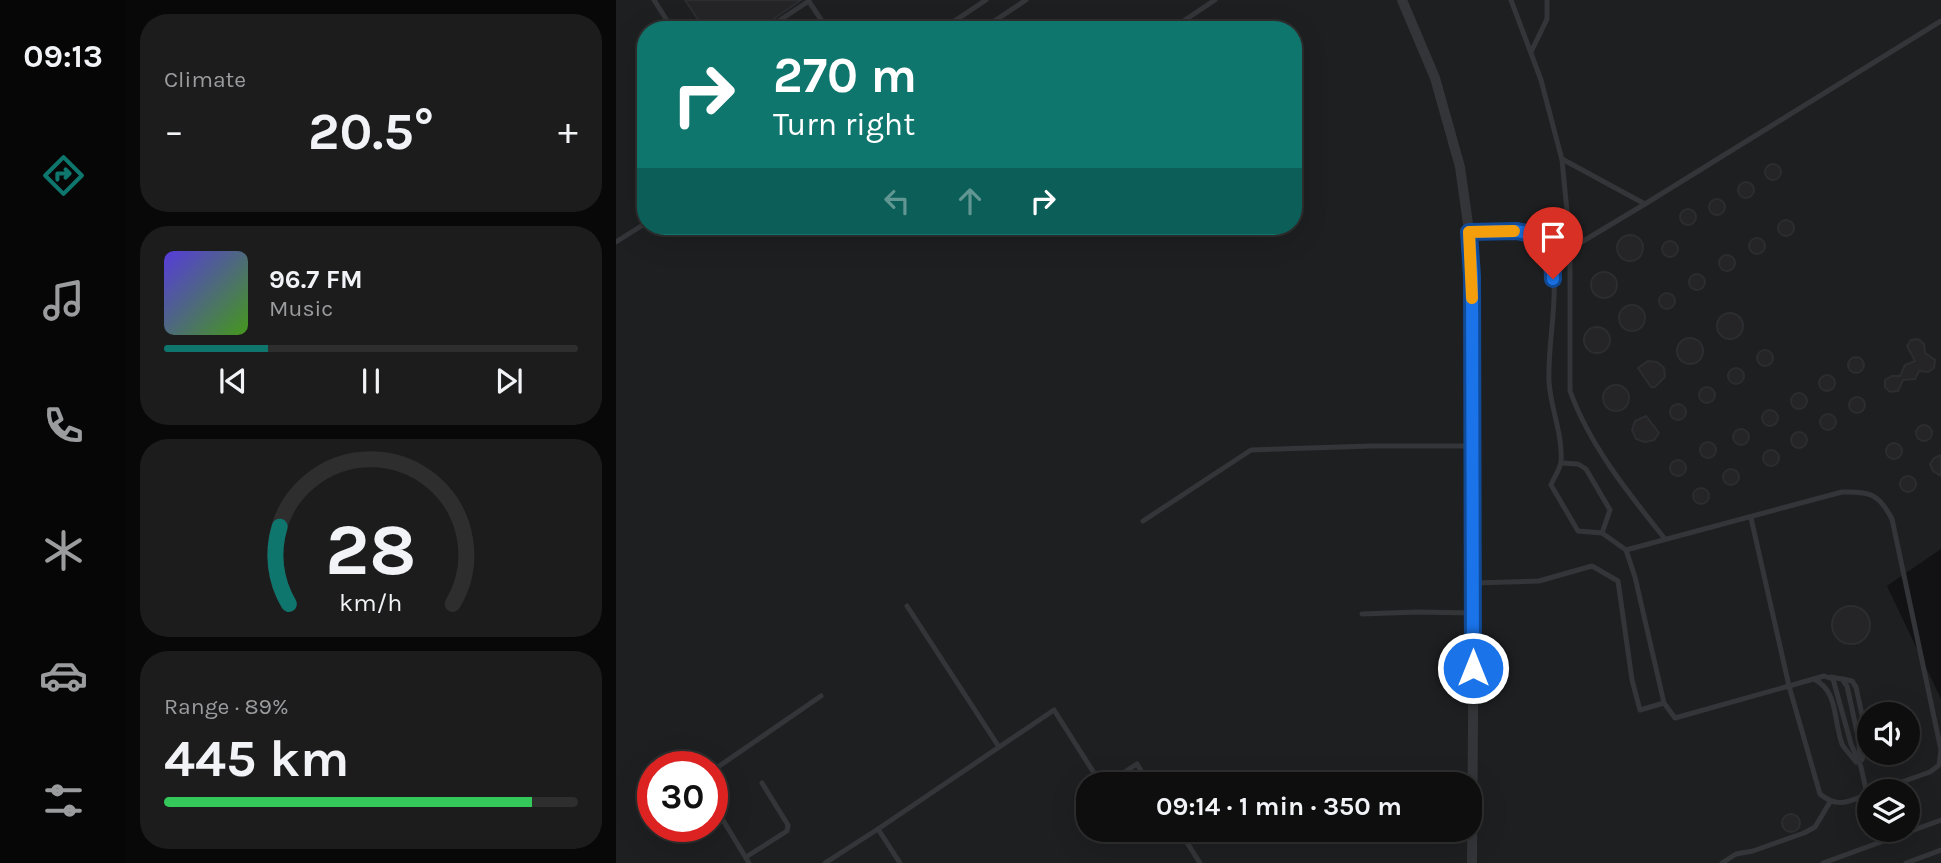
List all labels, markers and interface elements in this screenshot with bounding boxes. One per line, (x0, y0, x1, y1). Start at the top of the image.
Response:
text: 09:13 (23, 38, 103, 75)
text: 270 m (773, 47, 917, 104)
icon: right (658, 49, 749, 140)
text: Climate (164, 66, 246, 93)
text: 20.5° (308, 101, 434, 162)
text: Turn right (773, 106, 915, 143)
text: − (164, 109, 184, 154)
text: + (558, 109, 578, 154)
icon: directions (39, 151, 88, 200)
icon: left (878, 182, 916, 220)
icon: ahead (951, 182, 989, 220)
icon: right (1024, 182, 1062, 220)
pin (1523, 207, 1583, 279)
icon: arrive (1534, 218, 1572, 256)
text: 96.7 FM (269, 264, 363, 295)
icon: music (39, 276, 88, 325)
text: Music (269, 295, 333, 322)
icon: previous (214, 362, 252, 400)
icon: pause (352, 362, 390, 400)
icon: next (490, 362, 528, 400)
icon: phone (39, 401, 88, 450)
text: 28 (325, 507, 417, 592)
icon: climate (39, 526, 88, 575)
text: km/h (339, 587, 403, 616)
position arrow (1436, 631, 1510, 705)
icon: car (39, 651, 88, 700)
text: Range · 89% (164, 693, 289, 720)
map controls (1857, 702, 1920, 842)
button: sound (1857, 702, 1920, 765)
text: 445 km (164, 728, 349, 789)
speed limit sign: 30 (637, 751, 728, 842)
icon: filters (39, 776, 88, 825)
button: layers (1857, 779, 1920, 842)
text: 09:14 · 1 min · 350 m (1156, 791, 1402, 822)

